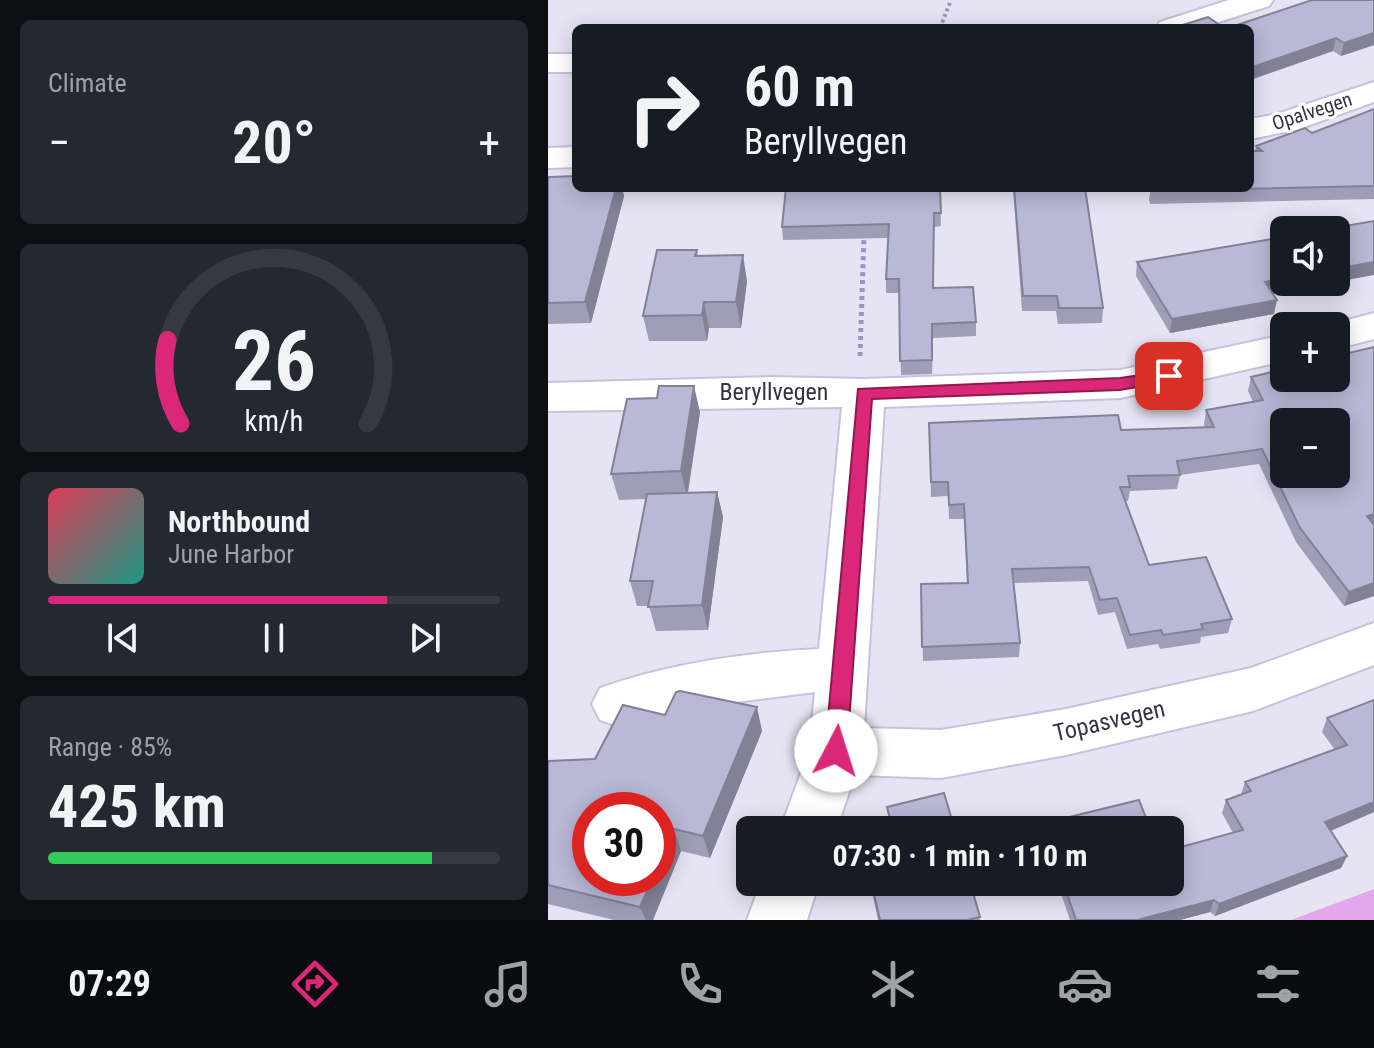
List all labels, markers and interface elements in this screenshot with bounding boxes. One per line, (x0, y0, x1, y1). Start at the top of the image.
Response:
text: 60 m (744, 54, 855, 120)
icon: right (612, 56, 716, 160)
text: Climate (48, 68, 127, 98)
street label: Opalvegen (1269, 87, 1355, 135)
text: 20° (232, 107, 316, 178)
text: − (48, 117, 70, 169)
text: + (478, 117, 500, 169)
text: Beryllvegen (744, 121, 907, 163)
map controls (1270, 216, 1350, 488)
button: sound (1270, 216, 1350, 296)
button: + (1270, 312, 1350, 392)
text: 26 (232, 313, 316, 410)
pin (1135, 342, 1203, 410)
icon: arrive (1147, 354, 1191, 398)
street label: Beryllvegen (720, 378, 828, 406)
text: km/h (245, 404, 303, 438)
button: − (1270, 408, 1350, 488)
text: Northbound (168, 504, 310, 539)
text: June Harbor (168, 539, 294, 569)
icon: previous (101, 616, 145, 660)
icon: pause (252, 616, 296, 660)
icon: next (403, 616, 447, 660)
street label: Topasvegen (1050, 695, 1168, 747)
position arrow (794, 709, 878, 793)
text: Range · 85% (48, 732, 172, 762)
text: 425 km (48, 771, 226, 842)
speed limit sign: 30 (572, 792, 676, 896)
text: 07:30 · 1 min · 110 m (833, 838, 1087, 873)
icon: directions (287, 956, 343, 1012)
icon: music (480, 956, 536, 1012)
icon: phone (672, 956, 728, 1012)
icon: climate (865, 956, 921, 1012)
icon: car (1057, 956, 1113, 1012)
icon: filters (1250, 956, 1306, 1012)
text: 07:29 (68, 963, 151, 1005)

